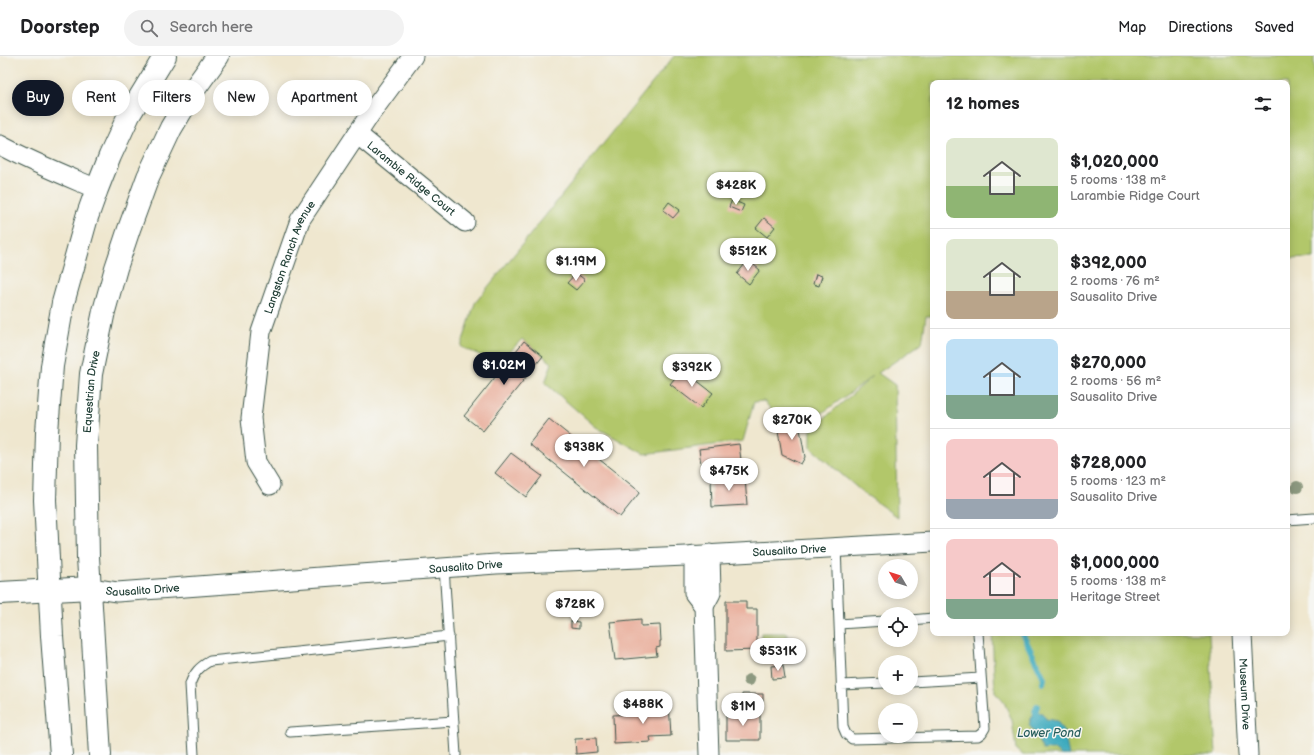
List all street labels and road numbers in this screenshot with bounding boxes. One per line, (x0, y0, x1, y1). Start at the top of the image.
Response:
street label: Larambie Ridge Court (365, 138, 458, 218)
street label: Langston Ranch Avenue (261, 198, 318, 316)
street label: Equestrian Drive (80, 349, 102, 433)
street label: Sausalito Drive (752, 542, 827, 559)
street label: Sausalito Drive (428, 557, 503, 575)
street label: Sausalito Drive (105, 581, 180, 599)
street label: Museum Drive (1237, 658, 1253, 731)

